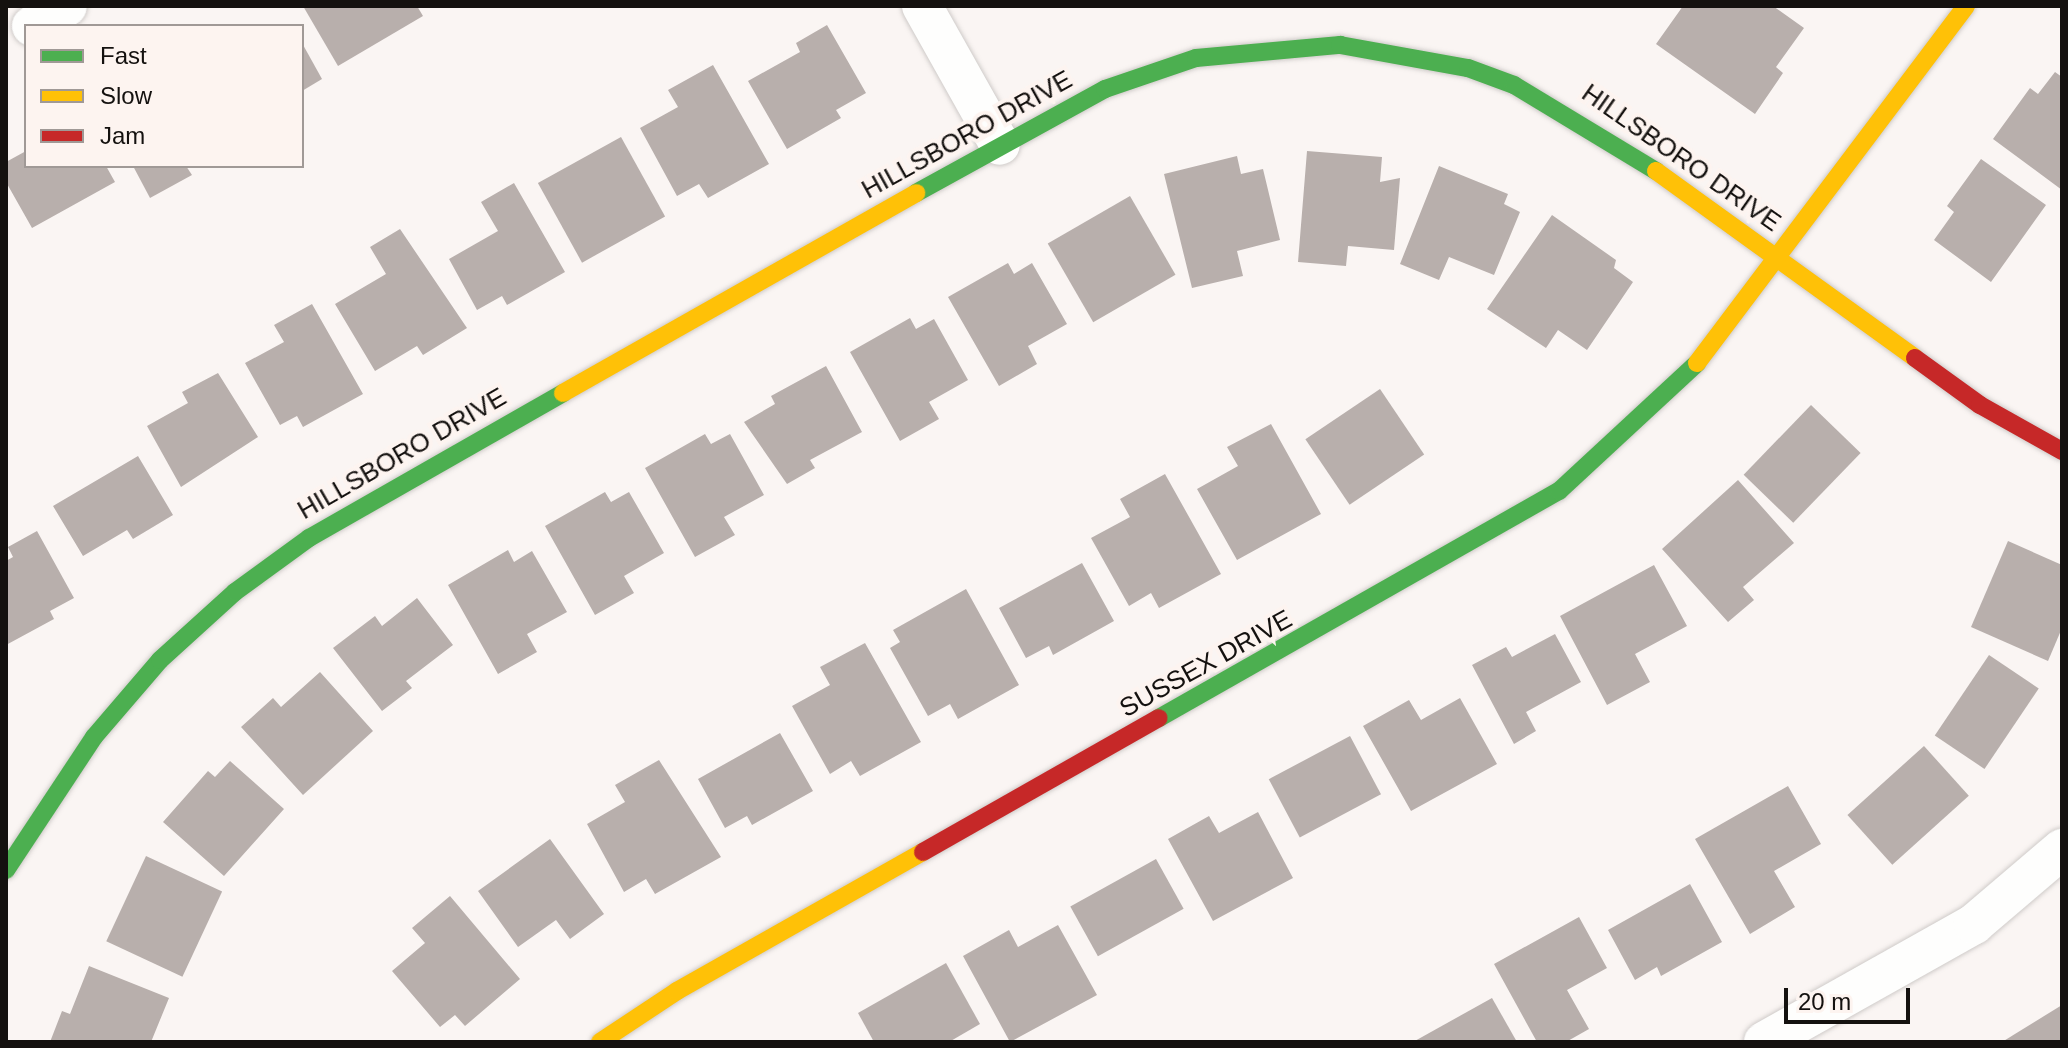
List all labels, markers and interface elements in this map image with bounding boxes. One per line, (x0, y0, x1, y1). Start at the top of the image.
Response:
legend (24, 24, 304, 168)
text: Fast (100, 42, 147, 69)
street label: HILLSBORO DRIVE (856, 64, 1078, 206)
street label: HILLSBORO DRIVE (1576, 78, 1786, 238)
text: Slow (100, 82, 152, 109)
text: Jam (100, 122, 145, 149)
street label: HILLSBORO DRIVE (292, 382, 512, 526)
street label: SUSSEX DRIVE (1114, 604, 1298, 724)
scale bar (1788, 972, 1914, 1022)
text: 20 m (1798, 988, 1851, 1015)

